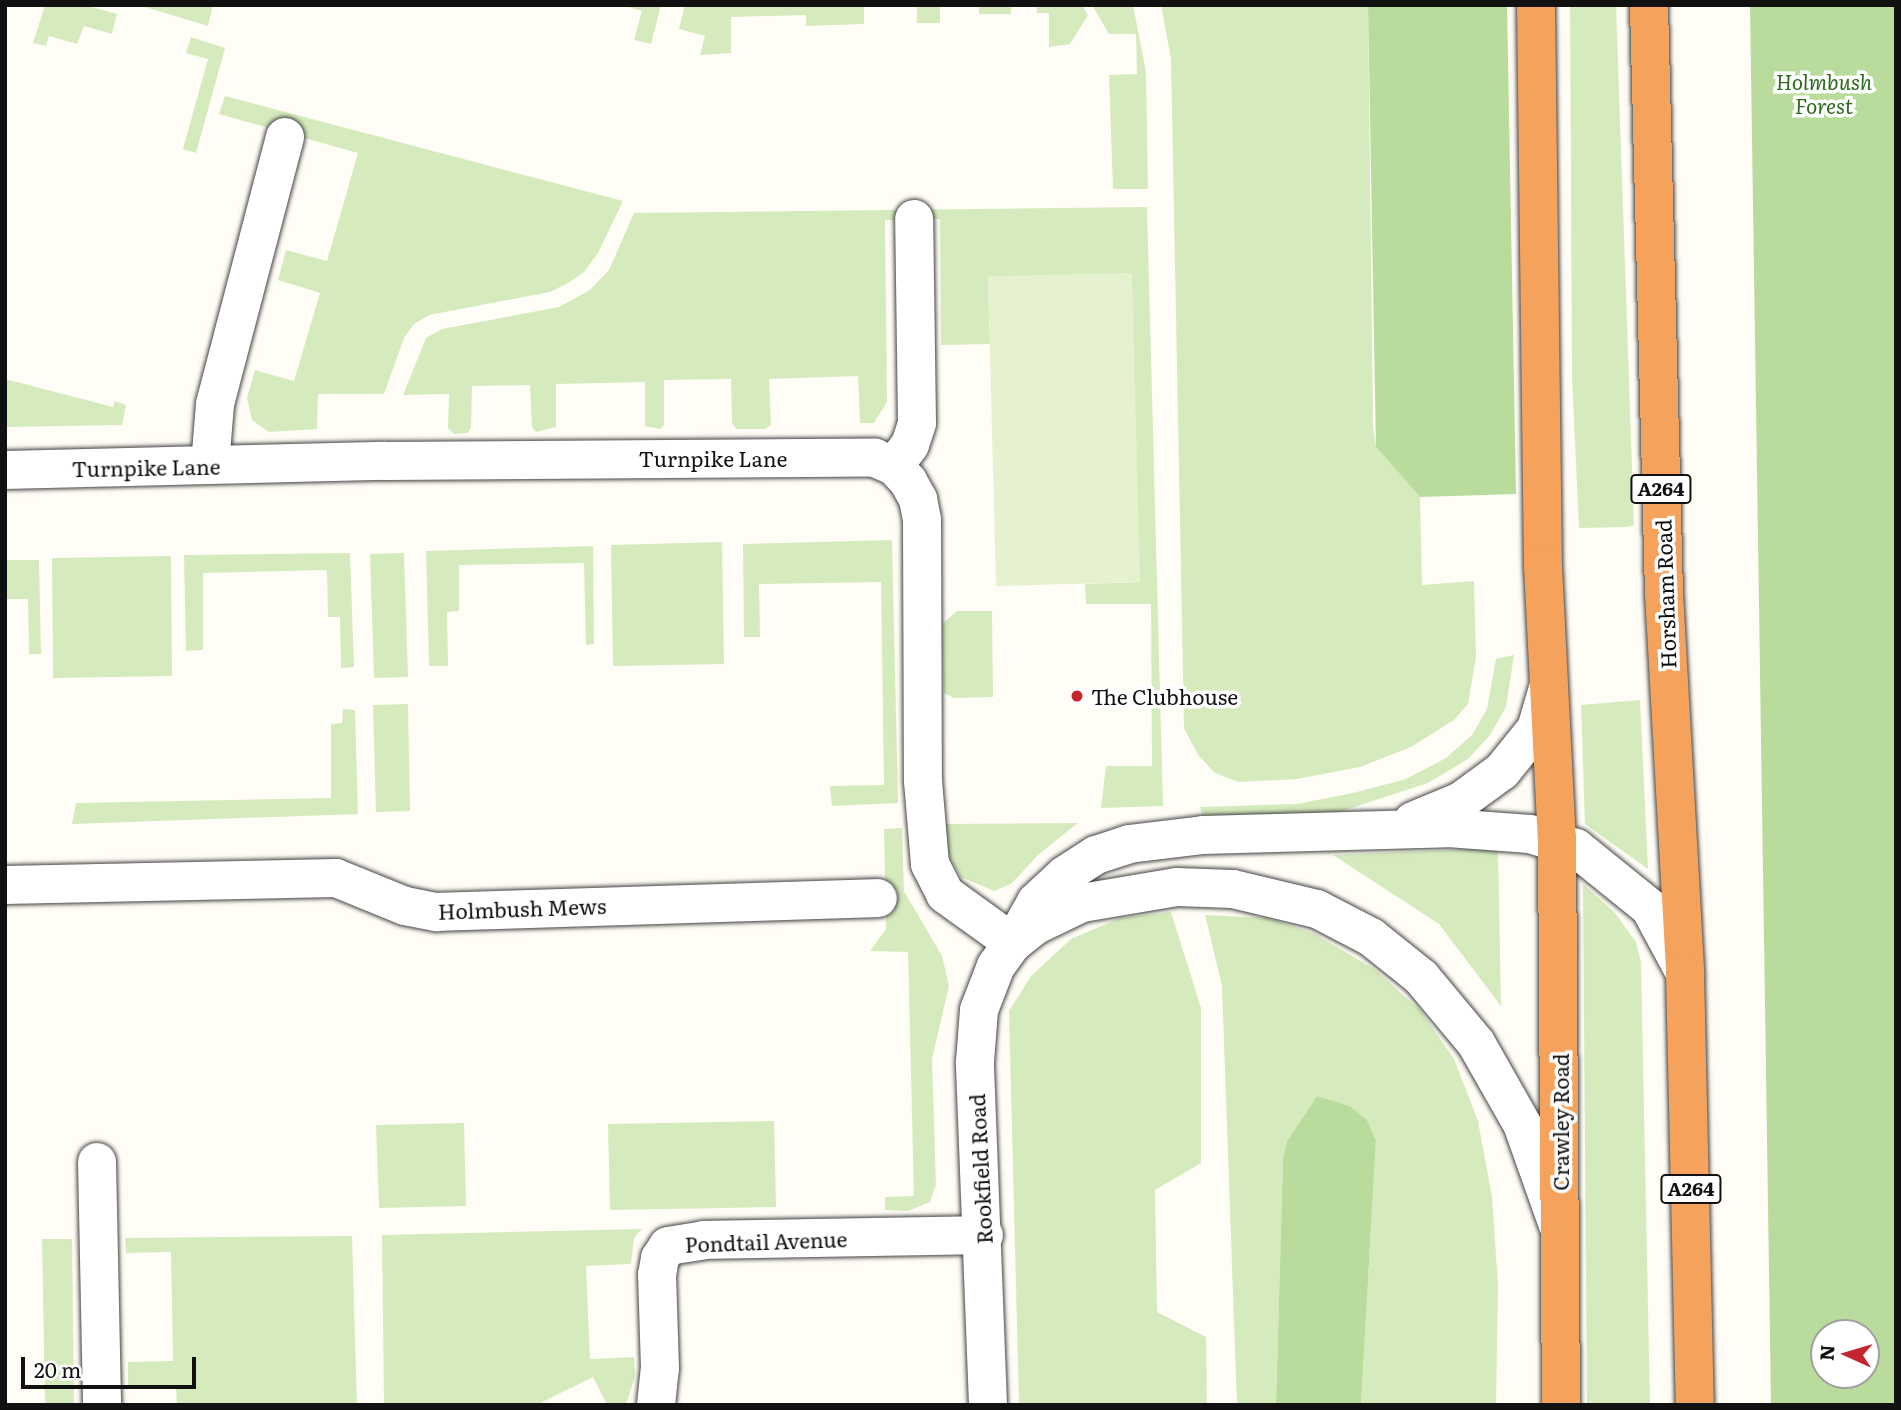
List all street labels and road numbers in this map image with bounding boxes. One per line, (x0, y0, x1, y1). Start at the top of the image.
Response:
street label: Turnpike Lane (639, 445, 787, 471)
street label: Turnpike Lane (71, 453, 221, 481)
road number: A264 (1630, 474, 1692, 504)
street label: Horsham Road (1650, 519, 1680, 669)
street label: Holmbush Mews (437, 892, 607, 924)
street label: Crawley Road (1547, 1053, 1573, 1191)
street label: Rookfield Road (963, 1093, 997, 1245)
road number: A264 (1660, 1174, 1722, 1204)
street label: Pondtail Avenue (684, 1226, 848, 1256)

